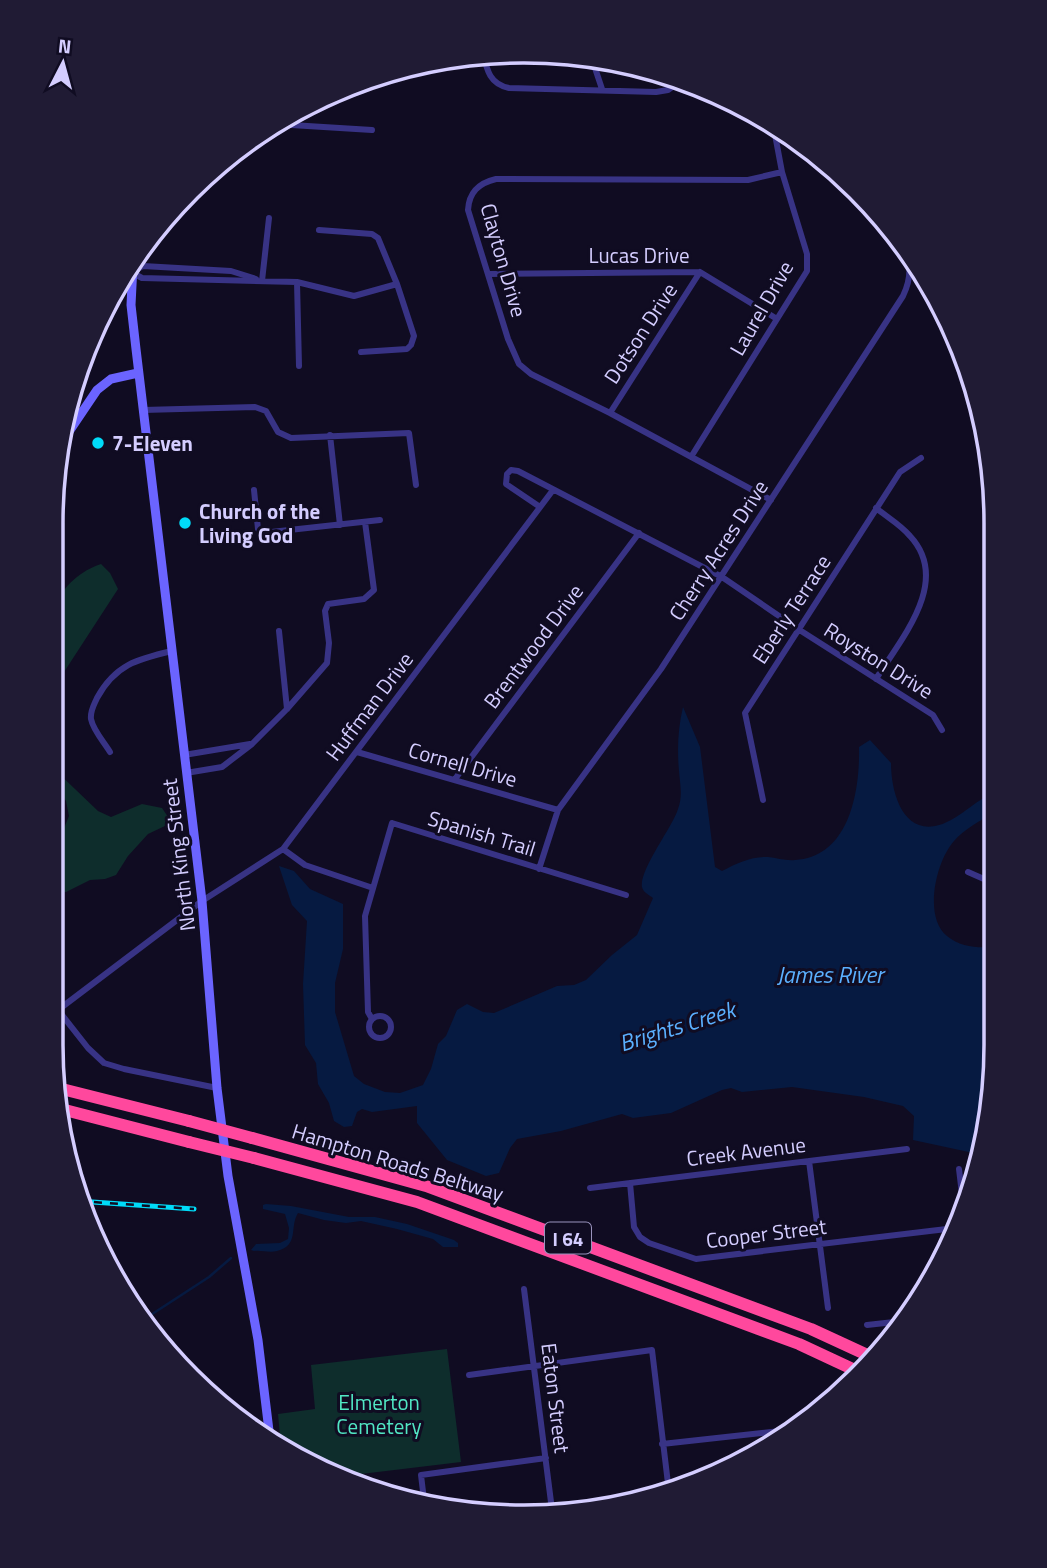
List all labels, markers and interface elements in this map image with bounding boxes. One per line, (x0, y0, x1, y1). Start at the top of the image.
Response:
north arrow (28, 28, 98, 98)
text: N (57, 30, 73, 61)
street label: Clayton Drive (472, 199, 536, 321)
street label: Lucas Drive (588, 239, 690, 271)
street label: Laurel Drive (721, 255, 801, 361)
street label: Dotson Drive (595, 276, 685, 390)
place label: 7-Eleven (112, 427, 193, 459)
marker: 7-Eleven (90, 435, 106, 451)
street label: Cherry Acres Drive (660, 473, 776, 627)
place label: Church of the Living God (199, 495, 320, 551)
marker: Church of the Living God (177, 515, 193, 531)
street label: Eberly Terrace (744, 548, 838, 670)
street label: Brentwood Drive (475, 577, 591, 715)
street label: Royston Drive (818, 614, 940, 706)
street label: Huffman Drive (317, 645, 421, 767)
street label: Cornell Drive (405, 733, 521, 795)
street label: North King Street (153, 776, 203, 933)
street label: Spanish Trail (424, 801, 540, 865)
water label: James River (777, 957, 886, 992)
water label: Brights Creek (615, 991, 742, 1060)
street label: Hampton Roads Beltway (288, 1115, 508, 1209)
street label: Creek Avenue (685, 1128, 807, 1174)
street label: Cooper Street (704, 1210, 829, 1256)
road number: I 64 (545, 1222, 591, 1254)
street label: Eaton Street (533, 1341, 579, 1455)
park label: Elmerton Cemetery (336, 1386, 422, 1442)

